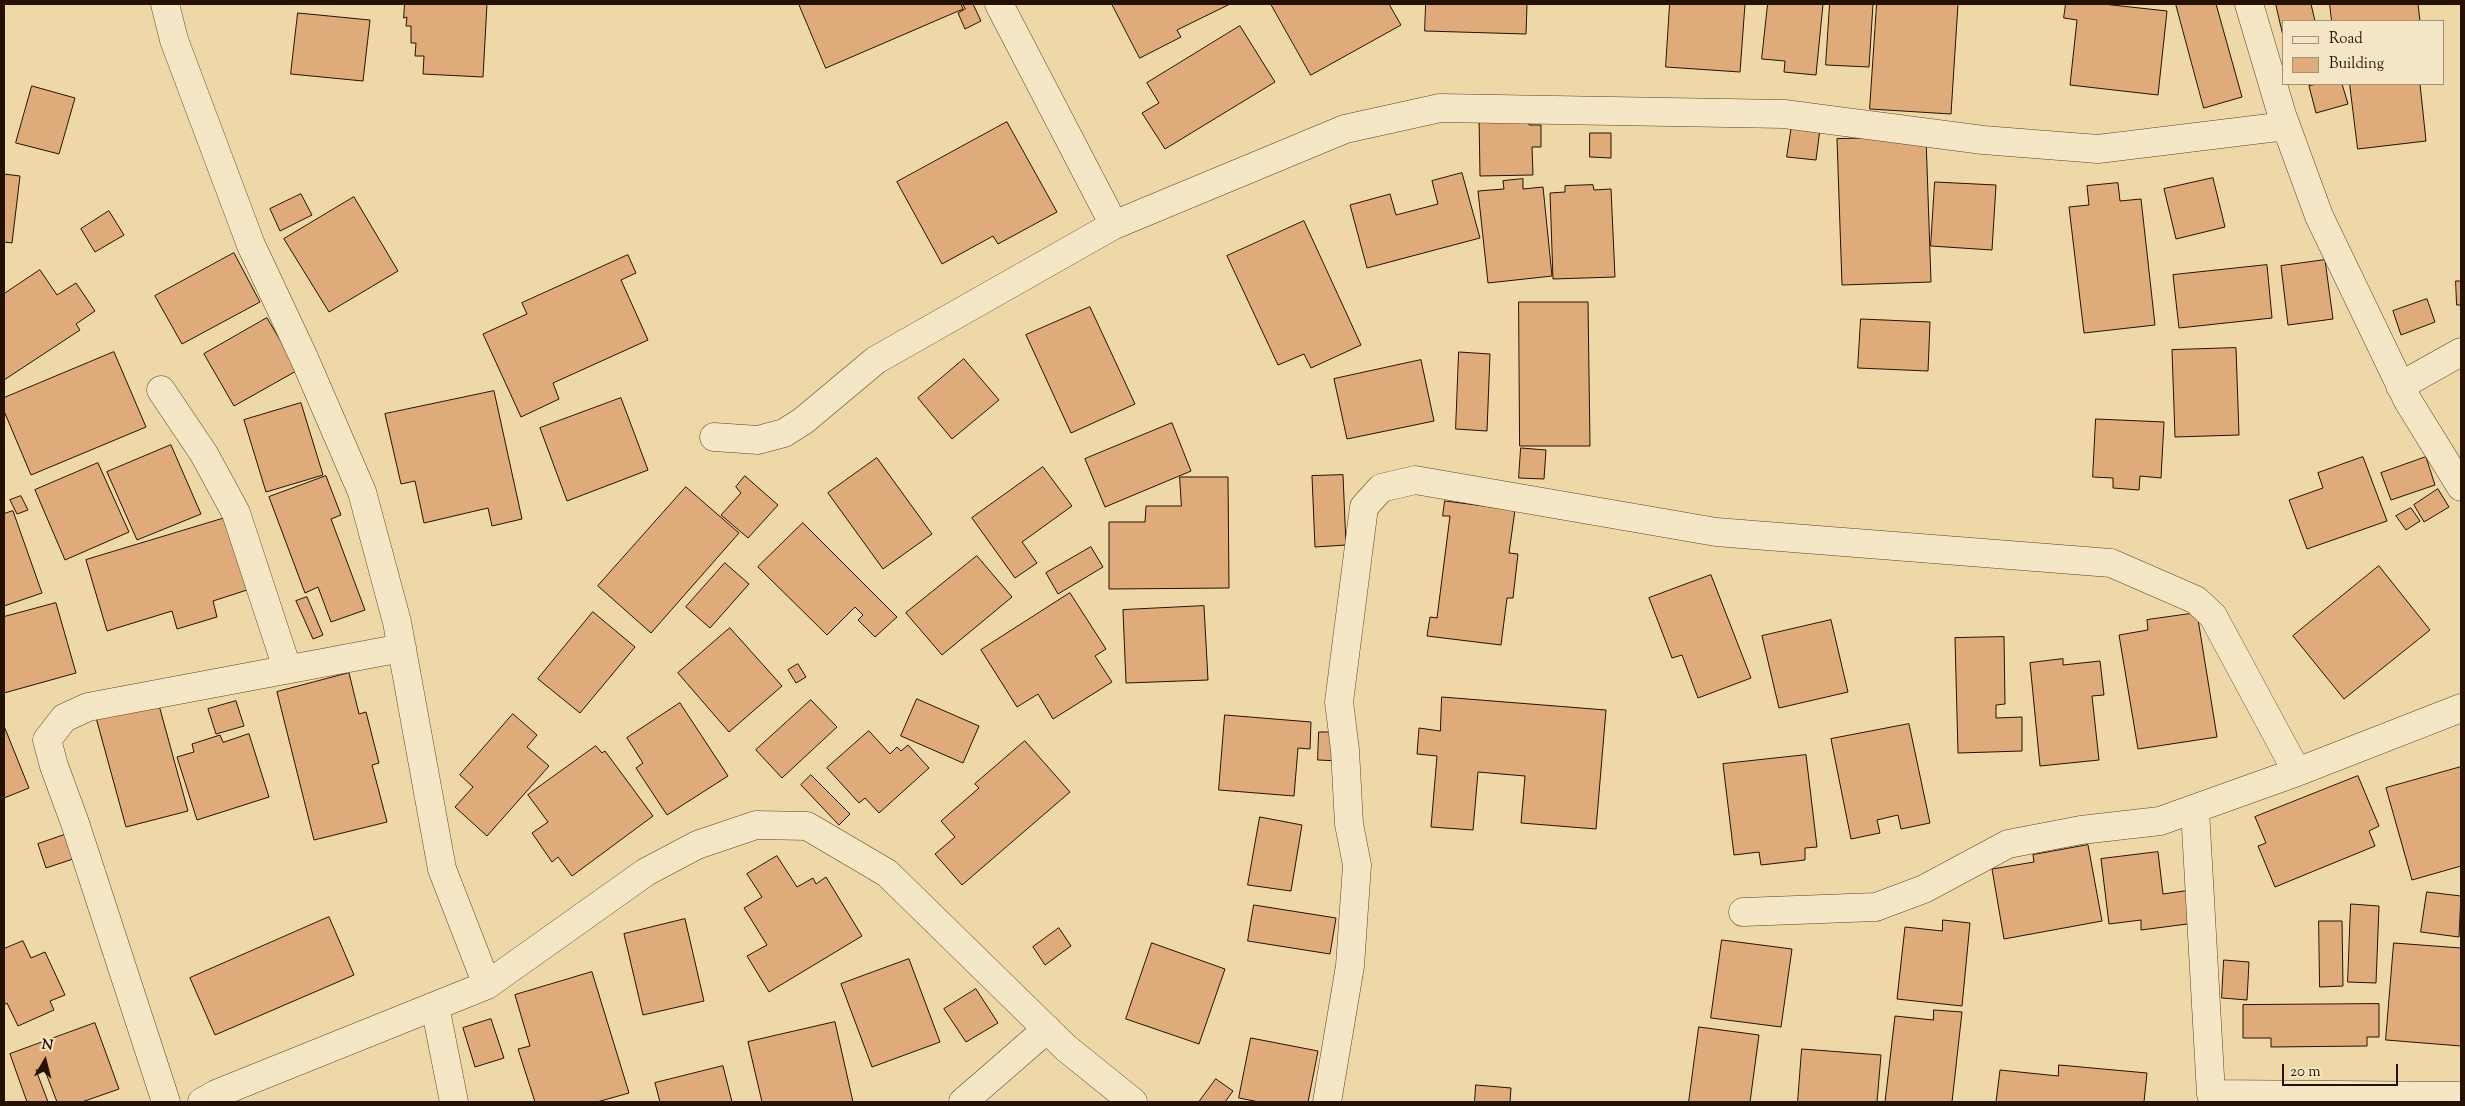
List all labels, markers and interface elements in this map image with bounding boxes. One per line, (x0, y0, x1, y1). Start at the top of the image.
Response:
legend (2282, 20, 2445, 85)
text: Road (2329, 29, 2363, 50)
text: Building (2329, 54, 2384, 75)
text: N (40, 1035, 54, 1057)
north arrow (20, 1036, 70, 1086)
scale bar (2285, 1054, 2401, 1086)
text: 20 m (2290, 1062, 2321, 1083)

